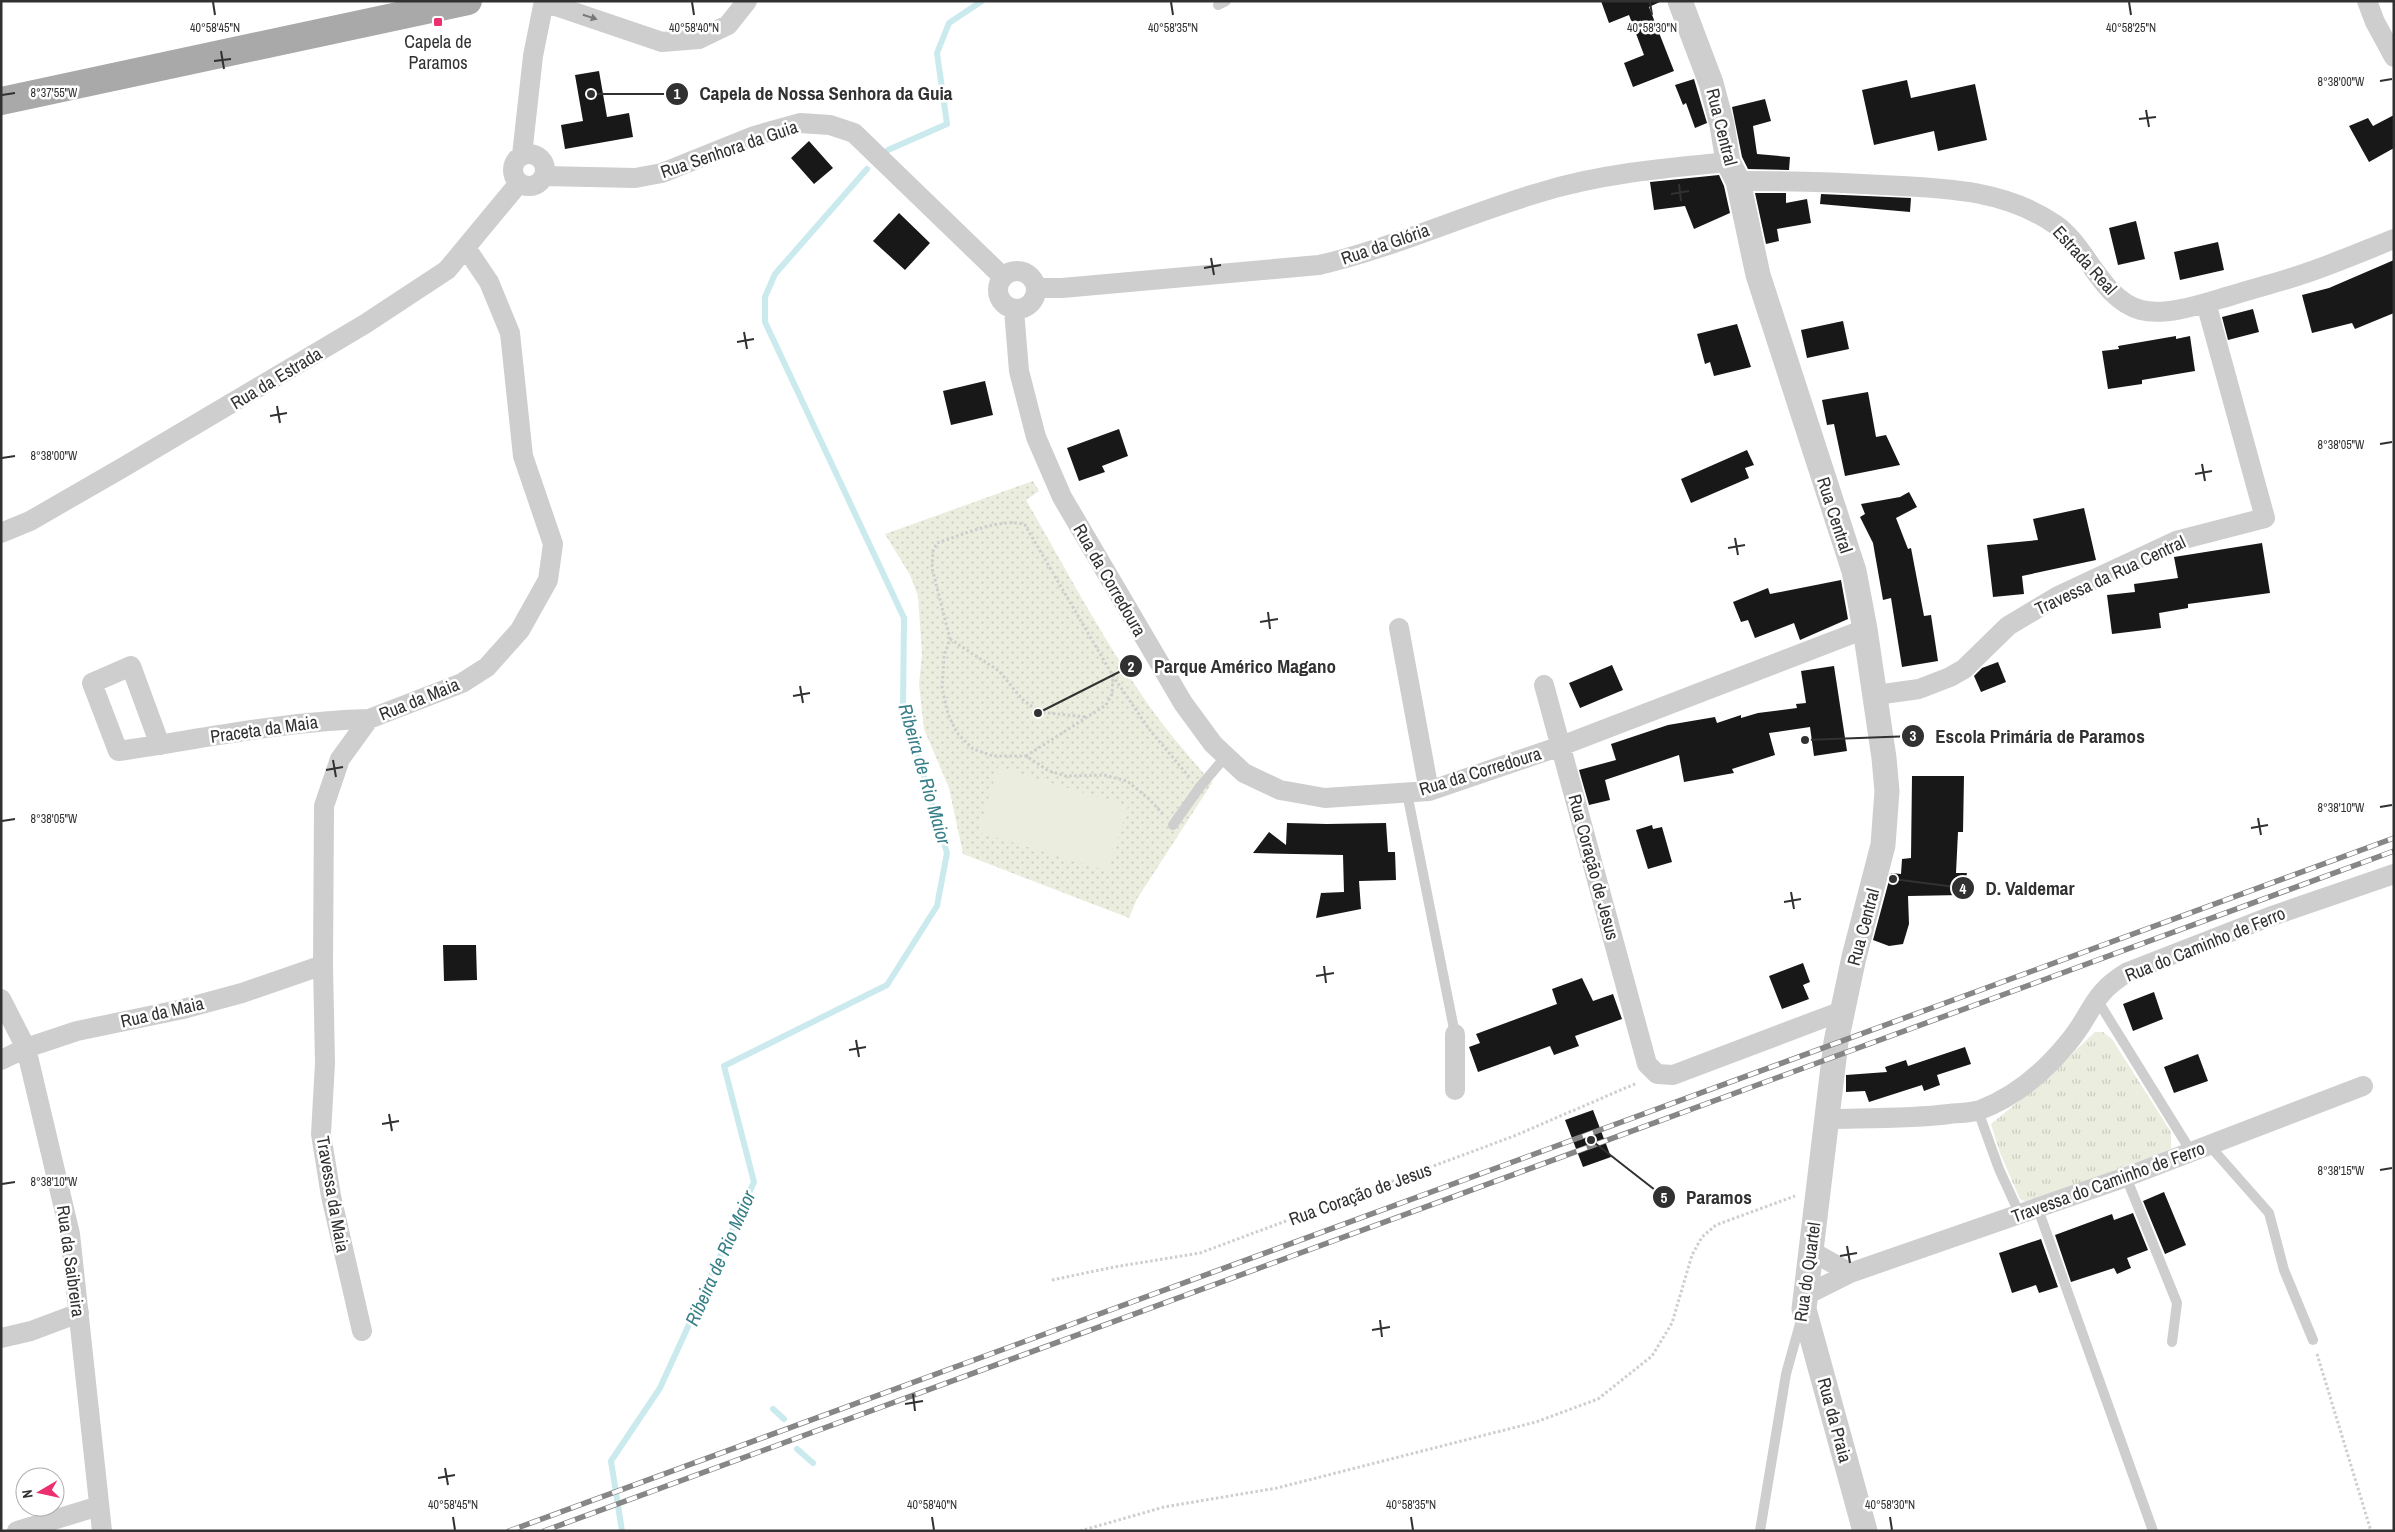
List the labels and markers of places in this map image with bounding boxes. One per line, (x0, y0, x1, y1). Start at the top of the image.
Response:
marker: Capela de Paramos (432, 16, 444, 28)
place label: Capela de Paramos (404, 29, 472, 75)
callout: Capela de Nossa Senhora da Guia (665, 77, 962, 111)
callout: Parque Américo Magano (1119, 649, 1347, 683)
callout: Escola Primária de Paramos (1900, 719, 2155, 753)
callout: D. Valdemar (1950, 871, 2085, 905)
callout: Paramos (1651, 1180, 1762, 1214)

